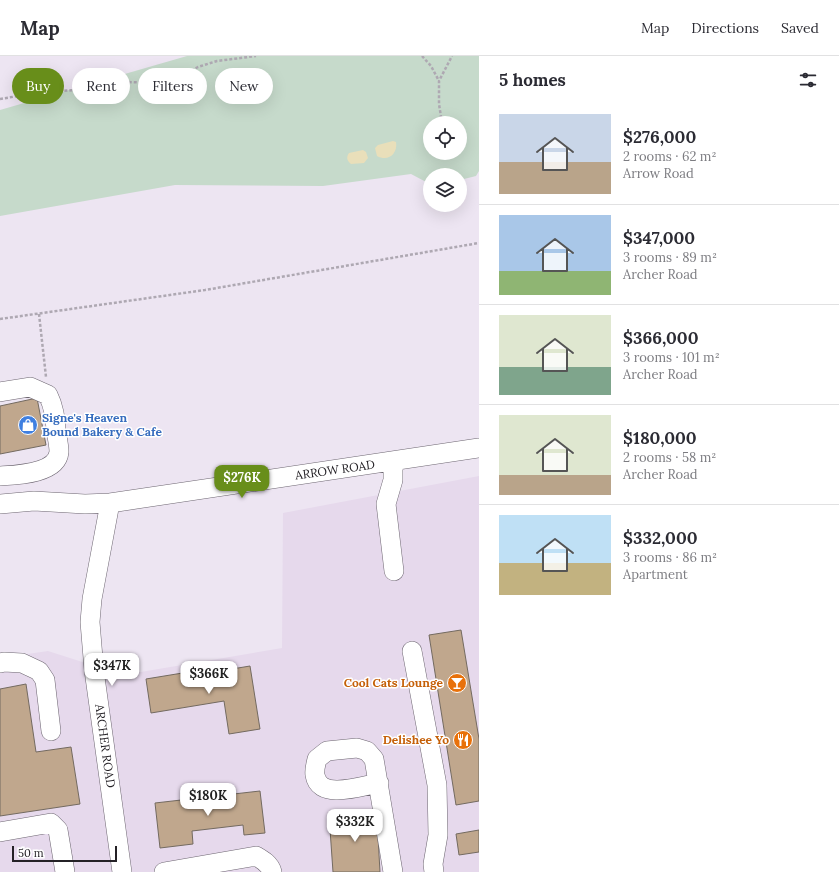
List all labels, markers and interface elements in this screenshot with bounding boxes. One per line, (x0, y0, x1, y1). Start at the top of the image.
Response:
text: Map (20, 16, 60, 40)
text: Map (641, 19, 669, 37)
text: Directions (691, 19, 759, 37)
text: Saved (781, 19, 819, 37)
chip: Buy (12, 68, 64, 104)
chip: Rent (72, 68, 130, 104)
chip: Filters (138, 68, 207, 104)
chip: New (215, 68, 273, 104)
text: 5 homes (499, 69, 566, 91)
icon: filters (797, 69, 819, 91)
map controls (423, 116, 467, 212)
button: locate (423, 116, 467, 160)
text: $276,000 (623, 126, 696, 148)
icon: home (531, 130, 579, 178)
text: 2 rooms · 62 m² (623, 148, 716, 165)
text: Arrow Road (623, 165, 694, 182)
button: layers (423, 168, 467, 212)
text: $347,000 (623, 227, 695, 249)
icon: home (531, 231, 579, 279)
text: 3 rooms · 89 m² (623, 249, 717, 266)
text: Archer Road (623, 266, 698, 283)
text: $366,000 (623, 327, 699, 349)
icon: home (531, 331, 579, 379)
text: 3 rooms · 101 m² (623, 349, 720, 366)
text: Archer Road (623, 366, 698, 383)
place label: Signe's Heaven Bound Bakery & Cafe (42, 410, 162, 439)
shop icon: Signe's Heaven Bound Bakery & Cafe (17, 414, 39, 436)
text: $180,000 (623, 427, 697, 449)
icon: home (531, 431, 579, 479)
text: 2 rooms · 58 m² (623, 449, 716, 466)
street label: ARROW ROAD (293, 456, 376, 483)
pin: $276K (214, 465, 270, 499)
text: Archer Road (623, 466, 698, 483)
text: $276K (223, 469, 261, 486)
text: $332,000 (623, 527, 698, 549)
icon: home (531, 531, 579, 579)
text: 3 rooms · 86 m² (623, 549, 717, 566)
text: Apartment (623, 566, 688, 583)
pin: $347K (84, 653, 140, 687)
text: $347K (93, 657, 131, 674)
pin: $366K (181, 661, 237, 695)
text: $366K (189, 665, 229, 682)
bar icon: Cool Cats Lounge (446, 672, 468, 694)
place label: Cool Cats Lounge (344, 675, 444, 690)
street label: ARCHER ROAD (92, 702, 119, 789)
restaurant icon: Delishee Yo (452, 729, 474, 751)
place label: Delishee Yo (383, 732, 449, 747)
pin: $180K (180, 783, 236, 817)
text: $180K (189, 787, 227, 804)
pin: $332K (327, 809, 383, 843)
text: $332K (336, 813, 374, 830)
scale bar (12, 844, 117, 863)
text: 50 m (18, 846, 44, 860)

